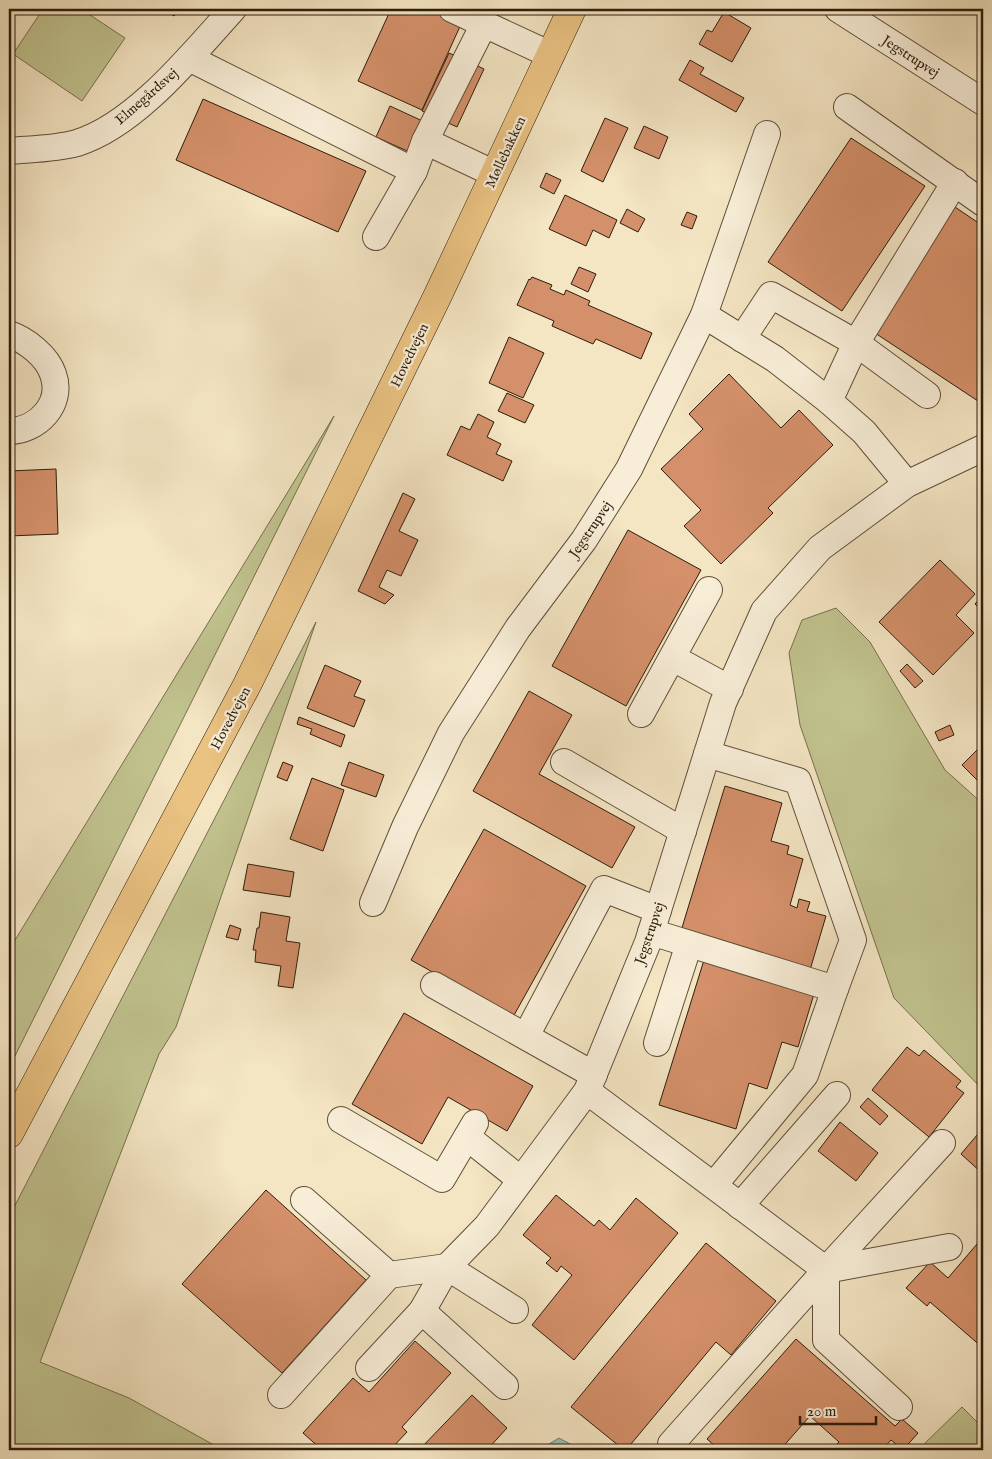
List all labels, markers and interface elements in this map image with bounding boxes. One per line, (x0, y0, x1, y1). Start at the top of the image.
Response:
street label: Jegstrupvej (877, 31, 943, 82)
street label: Elmegårdsvej (111, 64, 182, 129)
street label: Møllebakken (482, 113, 531, 191)
street label: Hovedvejen (387, 320, 433, 390)
street label: Jegstrupvej (564, 498, 616, 563)
street label: Hovedvejen (207, 683, 255, 753)
street label: Jegstrupvej (630, 900, 669, 969)
scale bar (800, 1394, 876, 1426)
text: 20 m (807, 1402, 837, 1421)

